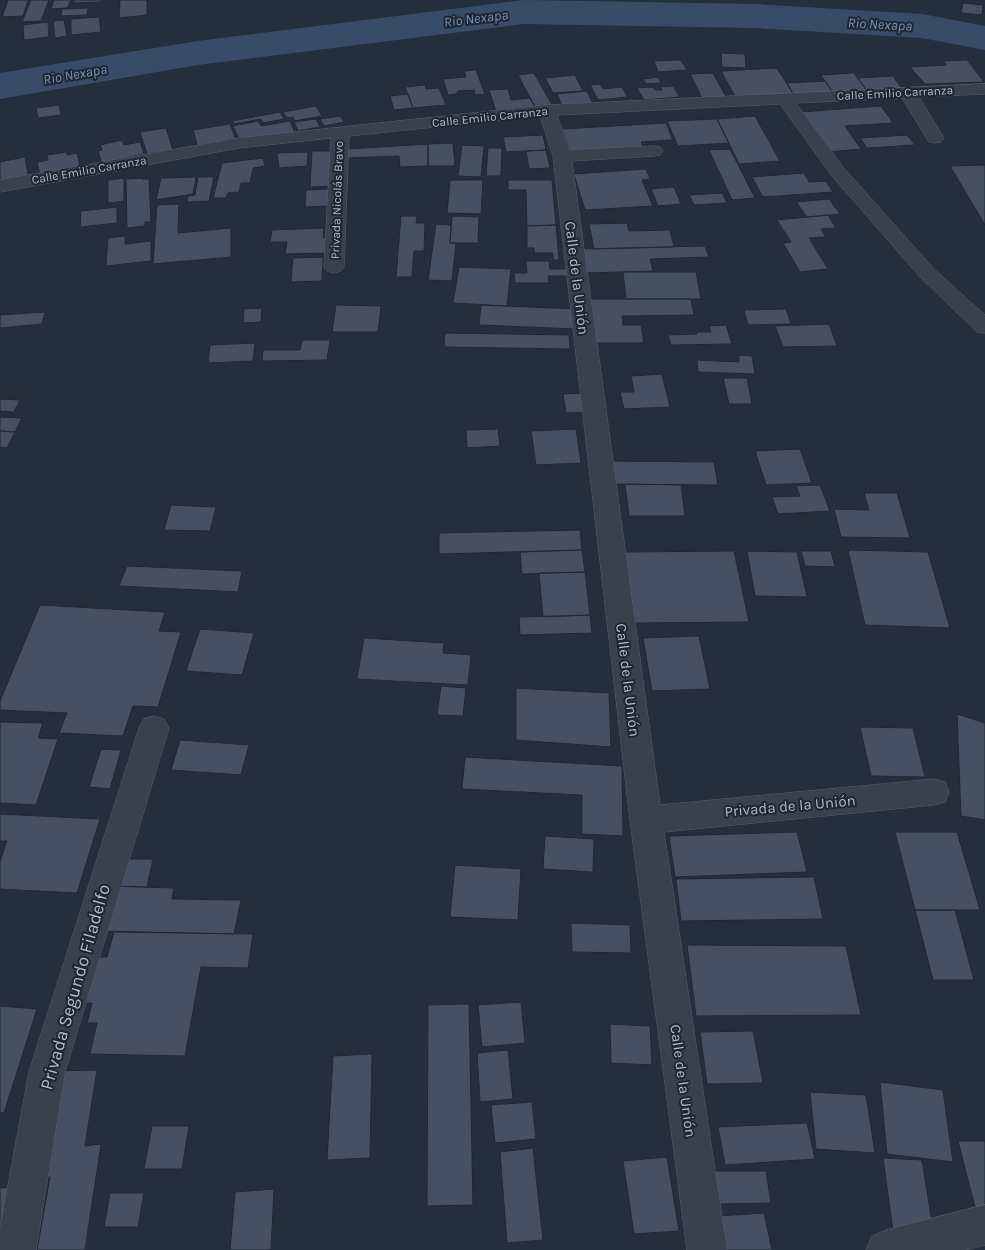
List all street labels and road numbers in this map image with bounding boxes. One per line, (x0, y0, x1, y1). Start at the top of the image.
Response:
street label: Calle Emilio Carranza (837, 83, 953, 103)
street label: Calle Emilio Carranza (431, 104, 549, 130)
street label: Privada Nicolás Bravo (328, 141, 346, 259)
street label: Calle Emilio Carranza (30, 153, 148, 187)
street label: Calle de la Unión (561, 220, 593, 336)
street label: Calle de la Unión (612, 622, 644, 738)
street label: Privada de la Unión (724, 791, 856, 821)
street label: Privada Segundo Filadelfo (35, 882, 115, 1092)
street label: Calle de la Unión (666, 1023, 700, 1139)

